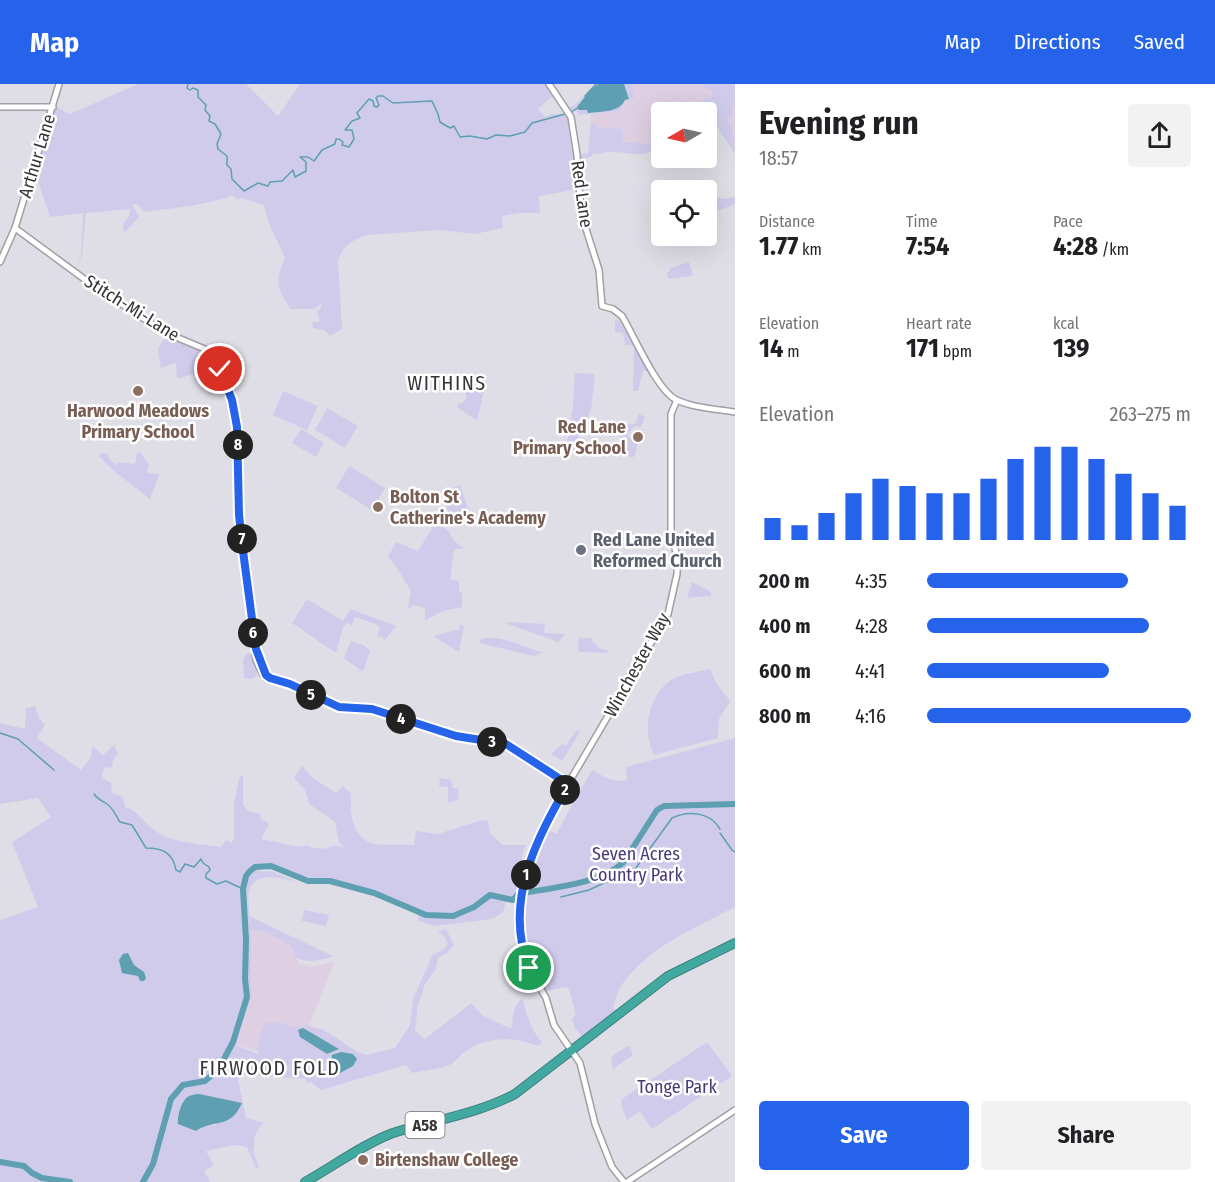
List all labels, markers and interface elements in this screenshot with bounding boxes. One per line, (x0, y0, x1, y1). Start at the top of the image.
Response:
text: Map (30, 26, 79, 59)
text: Map (944, 29, 981, 55)
text: Directions (1014, 29, 1101, 55)
text: Saved (1134, 29, 1185, 55)
north arrow (651, 102, 717, 168)
map controls (651, 102, 717, 246)
text: Evening run (759, 103, 919, 143)
button: share (1128, 104, 1191, 167)
street label: Arthur Lane (14, 112, 60, 200)
text: 18:57 (759, 146, 798, 170)
street label: Red Lane (566, 159, 598, 229)
button: locate (651, 180, 717, 246)
text: Distance (759, 212, 815, 231)
text: Time (906, 212, 938, 231)
text: Pace (1053, 212, 1083, 231)
text: 1.77 (759, 231, 798, 262)
text: 7:54 (906, 231, 949, 262)
text: 4:28 (1053, 231, 1098, 262)
text: km (798, 240, 822, 259)
text: /km (1098, 240, 1129, 259)
street label: Stitch-Mi-Lane (80, 270, 184, 346)
text: Elevation (759, 314, 819, 333)
text: Heart rate (906, 314, 972, 333)
text: kcal (1053, 314, 1079, 333)
text: 14 (759, 333, 783, 364)
text: 171 (906, 333, 939, 364)
text: 139 (1053, 333, 1090, 364)
text: m (783, 342, 799, 361)
text: bpm (939, 342, 972, 361)
pin (194, 343, 245, 394)
icon: check (203, 352, 236, 385)
district label: WITHINS (407, 371, 487, 395)
marker: Harwood Meadows Primary School (131, 384, 145, 398)
place label: Harwood Meadows Primary School (67, 400, 209, 443)
text: Elevation (759, 402, 834, 426)
text: 263–275 m (1109, 402, 1191, 426)
place label: Red Lane Primary School (513, 416, 626, 459)
pin: 8 (223, 430, 253, 460)
marker: Red Lane Primary School (631, 430, 645, 444)
text: 8 (234, 435, 242, 454)
place label: Bolton St Catherine's Academy (390, 486, 546, 529)
marker: Bolton St Catherine's Academy (371, 500, 385, 514)
pin: 7 (227, 524, 257, 554)
text: 7 (239, 529, 245, 548)
place label: Red Lane United Reformed Church (593, 529, 722, 572)
marker: Red Lane United Reformed Church (574, 543, 588, 557)
text: 200 m (759, 569, 810, 593)
text: 4:35 (855, 569, 887, 593)
street label: Winchester Way (599, 609, 675, 721)
text: 400 m (759, 614, 811, 638)
text: 4:28 (855, 614, 888, 638)
pin: 6 (238, 618, 268, 648)
text: 6 (249, 623, 257, 642)
text: 600 m (759, 659, 811, 683)
text: 4:41 (855, 659, 885, 683)
pin: 5 (296, 680, 326, 710)
text: 5 (307, 685, 315, 704)
pin: 4 (386, 704, 416, 734)
text: 800 m (759, 704, 811, 728)
text: 4:16 (855, 704, 886, 728)
text: 4 (397, 709, 405, 728)
pin: 3 (477, 727, 507, 757)
text: 3 (488, 732, 496, 751)
pin: 2 (550, 775, 580, 805)
text: 2 (561, 780, 569, 799)
park label: Seven Acres Country Park (589, 843, 683, 886)
pin: 1 (511, 860, 541, 890)
text: 1 (523, 865, 529, 884)
pin (503, 942, 554, 993)
icon: arrive (512, 951, 545, 984)
district label: FIRWOOD FOLD (200, 1056, 340, 1080)
park label: Tonge Park (637, 1076, 717, 1098)
button: Save (759, 1101, 969, 1170)
button: Share (981, 1101, 1191, 1170)
road number: A58 (406, 1112, 444, 1138)
place label: Birtenshaw College (375, 1149, 518, 1171)
marker: Birtenshaw College (356, 1153, 370, 1167)

